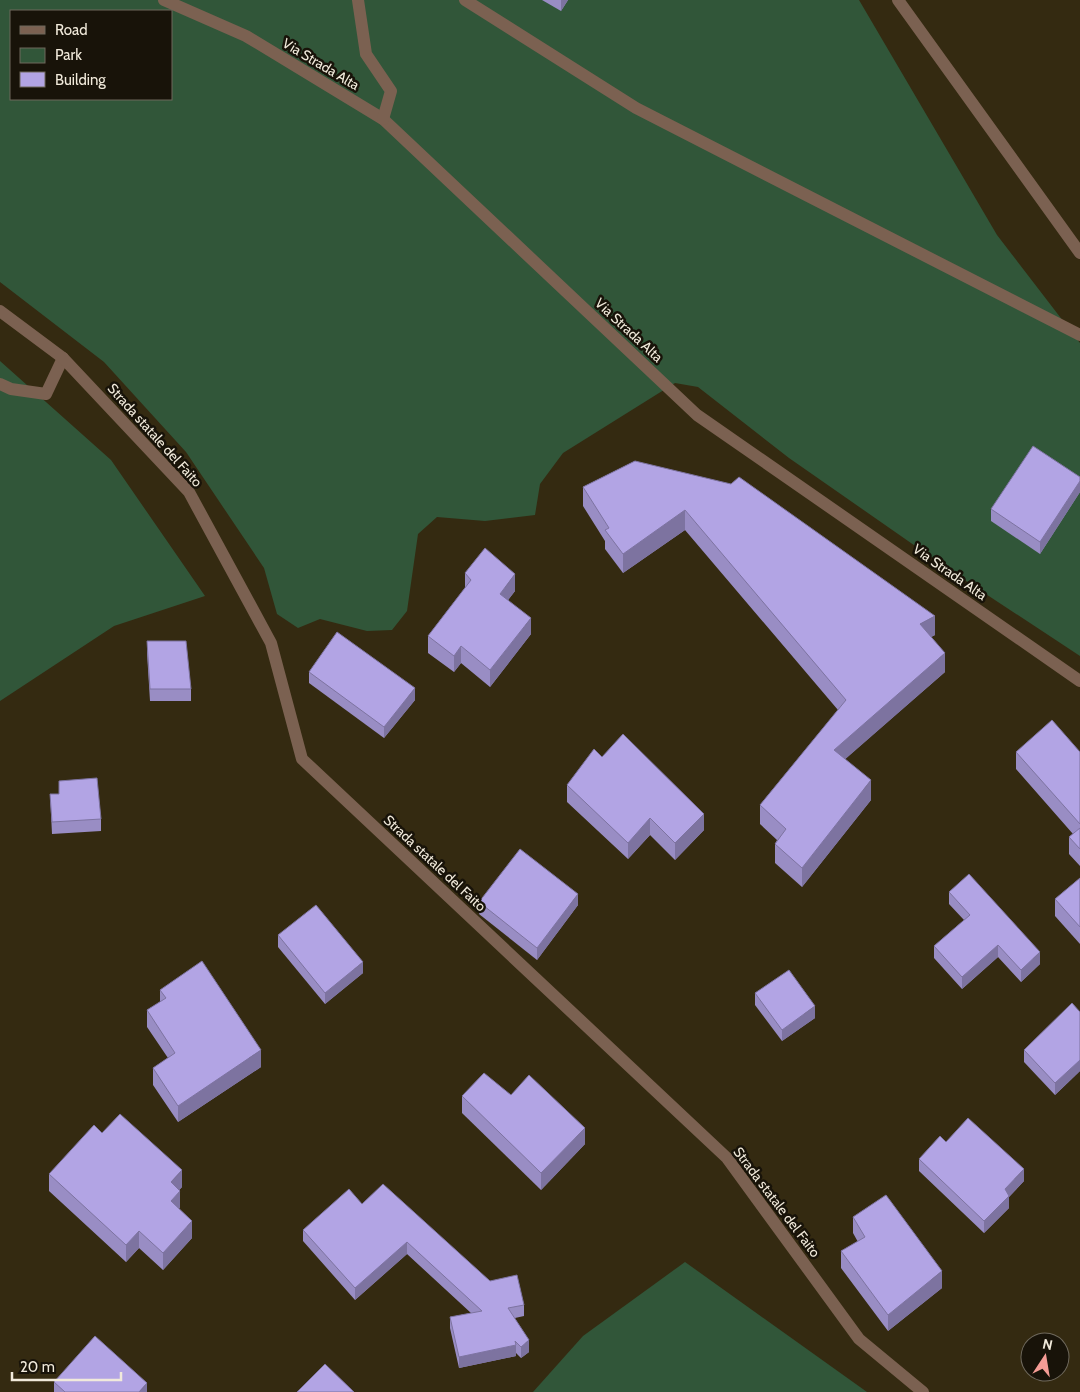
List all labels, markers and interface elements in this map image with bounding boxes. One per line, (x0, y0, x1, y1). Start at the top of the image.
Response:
legend (10, 10, 172, 100)
text: Road (55, 21, 88, 39)
street label: Via Strada Alta (279, 34, 363, 94)
text: Park (55, 46, 82, 64)
text: Building (55, 71, 106, 89)
street label: Via Strada Alta (591, 294, 667, 366)
street label: Strada statale del Faito (104, 379, 207, 491)
street label: Via Strada Alta (909, 540, 991, 604)
street label: Strada statale del Faito (380, 811, 490, 915)
street label: Strada statale del Faito (730, 1143, 825, 1261)
north arrow (1020, 1332, 1070, 1382)
text: N (1041, 1334, 1054, 1354)
scale bar (12, 1350, 121, 1382)
text: 20 m (20, 1358, 55, 1376)

